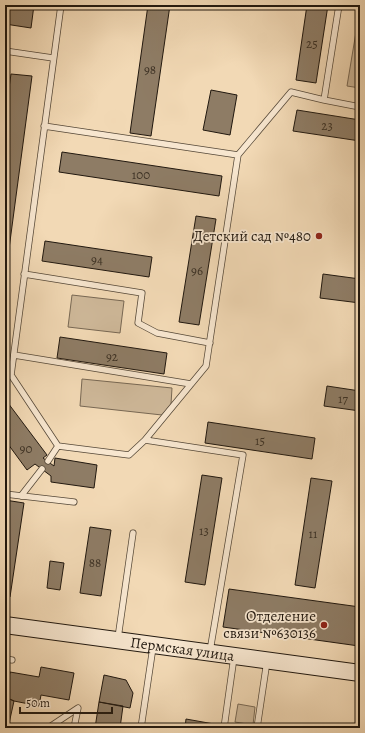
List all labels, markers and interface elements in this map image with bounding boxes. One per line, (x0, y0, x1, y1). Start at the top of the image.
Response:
house number: 25 (306, 35, 318, 52)
house number: 98 (144, 61, 156, 78)
house number: 23 (321, 117, 333, 134)
house number: 100 (132, 166, 150, 183)
place label: Детский сад №480 (193, 226, 311, 246)
marker: Детский сад №480 (314, 231, 324, 241)
house number: 94 (91, 251, 103, 268)
house number: 96 (191, 262, 203, 279)
house number: 92 (106, 348, 118, 365)
house number: 17 (338, 390, 348, 407)
house number: 15 (255, 432, 265, 449)
house number: 90 (20, 440, 32, 457)
house number: 13 (199, 522, 209, 539)
house number: 11 (309, 525, 318, 542)
house number: 88 (89, 554, 101, 571)
place label: Отделение связи №630136 (223, 606, 316, 643)
marker: Отделение связи №630136 (319, 620, 329, 630)
street label: Пермская улица (129, 632, 236, 666)
scale bar (20, 689, 112, 715)
text: 50 m (26, 695, 50, 711)

